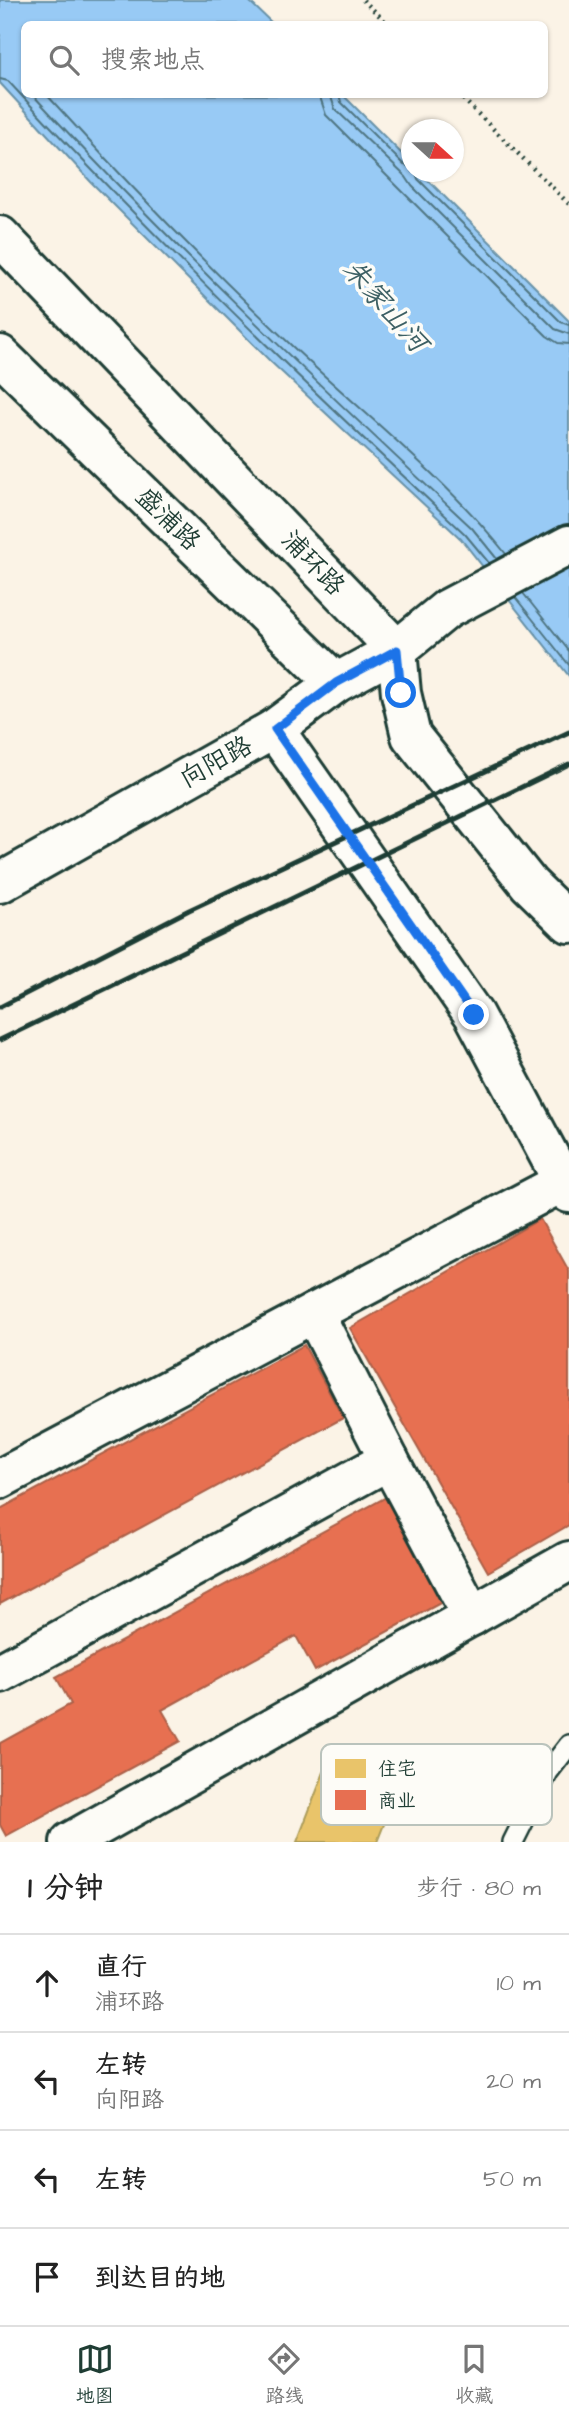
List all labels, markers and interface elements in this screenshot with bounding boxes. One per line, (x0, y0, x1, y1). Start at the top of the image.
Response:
search box (21, 21, 548, 98)
icon: search (45, 41, 83, 79)
text: 搜索地点 (101, 42, 205, 78)
north arrow (401, 119, 464, 182)
water label: 朱家山河 (334, 251, 439, 364)
street label: 盛浦路 (127, 479, 209, 559)
street label: 浦环路 (273, 522, 353, 604)
route start (385, 677, 416, 708)
street label: 向阳路 (173, 727, 259, 797)
route end (458, 999, 489, 1030)
legend (321, 1744, 552, 1825)
text: 住宅 (378, 1756, 416, 1783)
text: 商业 (378, 1788, 416, 1815)
text: 1 分钟 (28, 1867, 104, 1909)
text: 步行 · 80 m (417, 1872, 541, 1904)
text: 直行 (95, 1949, 147, 1985)
icon: ahead (28, 1964, 66, 2002)
text: 10 m (496, 1967, 541, 1999)
text: 浦环路 (95, 1986, 164, 2018)
text: 左转 (95, 2047, 147, 2083)
icon: left (28, 2062, 66, 2100)
text: 20 m (486, 2065, 541, 2097)
text: 向阳路 (95, 2084, 164, 2116)
icon: left (28, 2160, 66, 2198)
text: 左转 (95, 2162, 147, 2198)
text: 50 m (483, 2163, 541, 2195)
icon: arrive (28, 2258, 66, 2296)
text: 到达目的地 (95, 2260, 225, 2296)
tab: 地图 (76, 2340, 114, 2410)
tab: 路线 (265, 2340, 303, 2410)
tab: 收藏 (455, 2340, 493, 2410)

